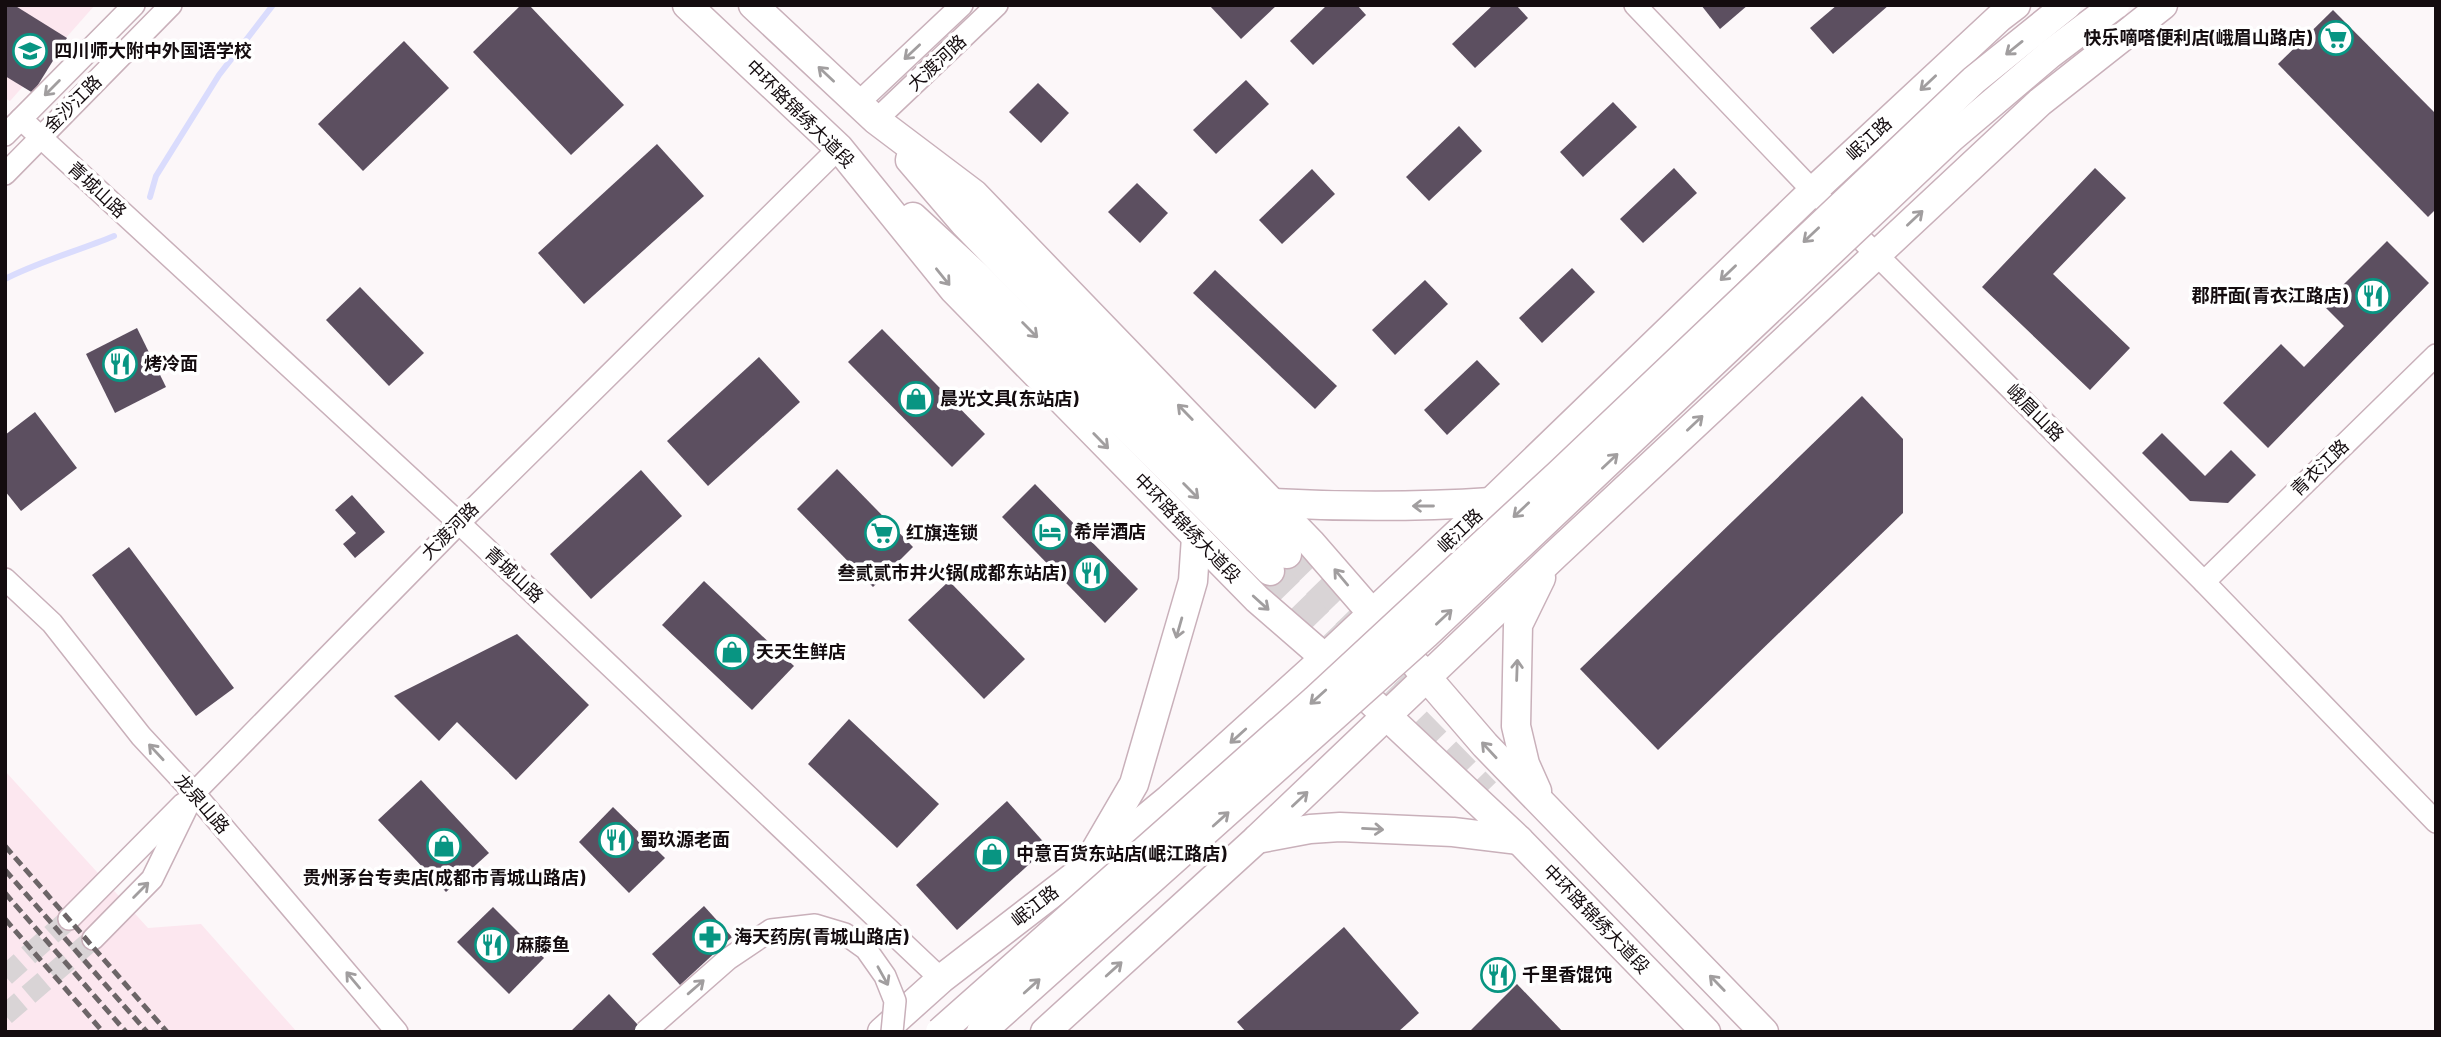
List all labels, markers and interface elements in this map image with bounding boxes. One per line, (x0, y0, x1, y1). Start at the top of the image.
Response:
supermarket icon: 快乐嘀嗒便利店(峨眉山路店) (2317, 19, 2355, 57)
place label: 快乐嘀嗒便利店(峨眉山路店) (2084, 26, 2313, 48)
street label: 大渡河路 (902, 30, 970, 95)
school or university icon: 四川师大附中外国语学校 (11, 32, 49, 70)
place label: 四川师大附中外国语学校 (54, 39, 252, 61)
one-way arrow (2006, 40, 2024, 56)
one-way arrow (904, 44, 921, 61)
street label: 中环路锦绣大道段 (742, 55, 859, 172)
one-way arrow (817, 66, 835, 82)
street label: 金沙江路 (39, 70, 106, 137)
one-way arrow (1920, 75, 1937, 92)
one-way arrow (43, 80, 60, 97)
street label: 岷江路 (1841, 112, 1896, 165)
street label: 青城山路 (64, 157, 132, 222)
one-way arrow (1906, 209, 1923, 226)
one-way arrow (1803, 227, 1820, 244)
one-way arrow (1719, 265, 1736, 282)
one-way arrow (936, 268, 951, 286)
restaurant icon: 郡肝面(青衣江路店) (2354, 277, 2392, 315)
place label: 郡肝面(青衣江路店) (2192, 284, 2349, 306)
one-way arrow (1022, 321, 1039, 338)
restaurant icon: 烤冷面 (101, 345, 139, 383)
place label: 烤冷面 (144, 352, 198, 374)
street label: 峨眉山路 (2002, 379, 2069, 446)
shop icon: 晨光文具(东站店) (897, 380, 935, 418)
place label: 晨光文具(东站店) (940, 387, 1079, 409)
one-way arrow (1177, 403, 1194, 420)
one-way arrow (1686, 415, 1703, 432)
one-way arrow (1093, 432, 1110, 449)
street label: 青衣江路 (2286, 434, 2353, 500)
one-way arrow (1601, 453, 1618, 470)
street label: 中环路锦绣大道段 (1130, 468, 1246, 587)
one-way arrow (1182, 483, 1199, 500)
street label: 大渡河路 (416, 497, 483, 564)
one-way arrow (1412, 499, 1435, 513)
one-way arrow (1513, 501, 1530, 518)
street label: 岷江路 (1432, 504, 1486, 557)
hotel icon: 希岸酒店 (1031, 513, 1069, 551)
supermarket icon: 红旗连锁 (863, 514, 901, 552)
place label: 希岸酒店 (1074, 520, 1146, 542)
place label: 红旗连锁 (906, 521, 978, 543)
street label: 青城山路 (481, 542, 549, 607)
restaurant icon: 叁贰贰市井火锅(成都东站店) (1072, 554, 1110, 592)
place label: 叁贰贰市井火锅(成都东站店) (838, 561, 1067, 583)
one-way arrow (1333, 569, 1349, 587)
one-way arrow (1252, 594, 1270, 610)
one-way arrow (1435, 609, 1453, 625)
one-way arrow (1172, 616, 1185, 638)
shop icon: 天天生鲜店 (713, 633, 751, 671)
place label: 天天生鲜店 (756, 640, 846, 662)
one-way arrow (1510, 659, 1524, 682)
one-way arrow (1309, 689, 1327, 705)
one-way arrow (1230, 728, 1247, 745)
one-way arrow (1481, 742, 1498, 759)
one-way arrow (147, 744, 164, 761)
street label: 龙泉山路 (171, 769, 235, 838)
one-way arrow (1291, 791, 1308, 808)
one-way arrow (1212, 811, 1230, 827)
restaurant icon: 蜀玖源老面 (597, 821, 635, 859)
one-way arrow (1361, 822, 1384, 835)
shop icon: 贵州茅台专卖店(成都市青城山路店) (425, 827, 463, 865)
place label: 蜀玖源老面 (640, 828, 730, 850)
shop icon: 中意百货东站店(岷江路店) (973, 835, 1011, 873)
place label: 中意百货东站店(岷江路店) (1016, 842, 1227, 864)
street label: 中环路锦绣大道段 (1539, 859, 1655, 978)
place label: 贵州茅台专卖店(成都市青城山路店) (303, 866, 586, 888)
street label: 岷江路 (1006, 880, 1062, 931)
one-way arrow (132, 882, 149, 899)
pharmacy icon: 海天药房(青城山路店) (691, 918, 729, 956)
place label: 海天药房(青城山路店) (734, 925, 909, 947)
restaurant icon: 麻藤鱼 (473, 926, 511, 964)
place label: 麻藤鱼 (516, 933, 570, 955)
restaurant icon: 千里香馄饨 (1479, 956, 1517, 994)
one-way arrow (1105, 961, 1122, 978)
place label: 千里香馄饨 (1522, 963, 1612, 985)
one-way arrow (877, 966, 891, 986)
one-way arrow (345, 971, 361, 989)
one-way arrow (1708, 975, 1725, 992)
one-way arrow (1023, 978, 1041, 994)
one-way arrow (687, 979, 705, 995)

